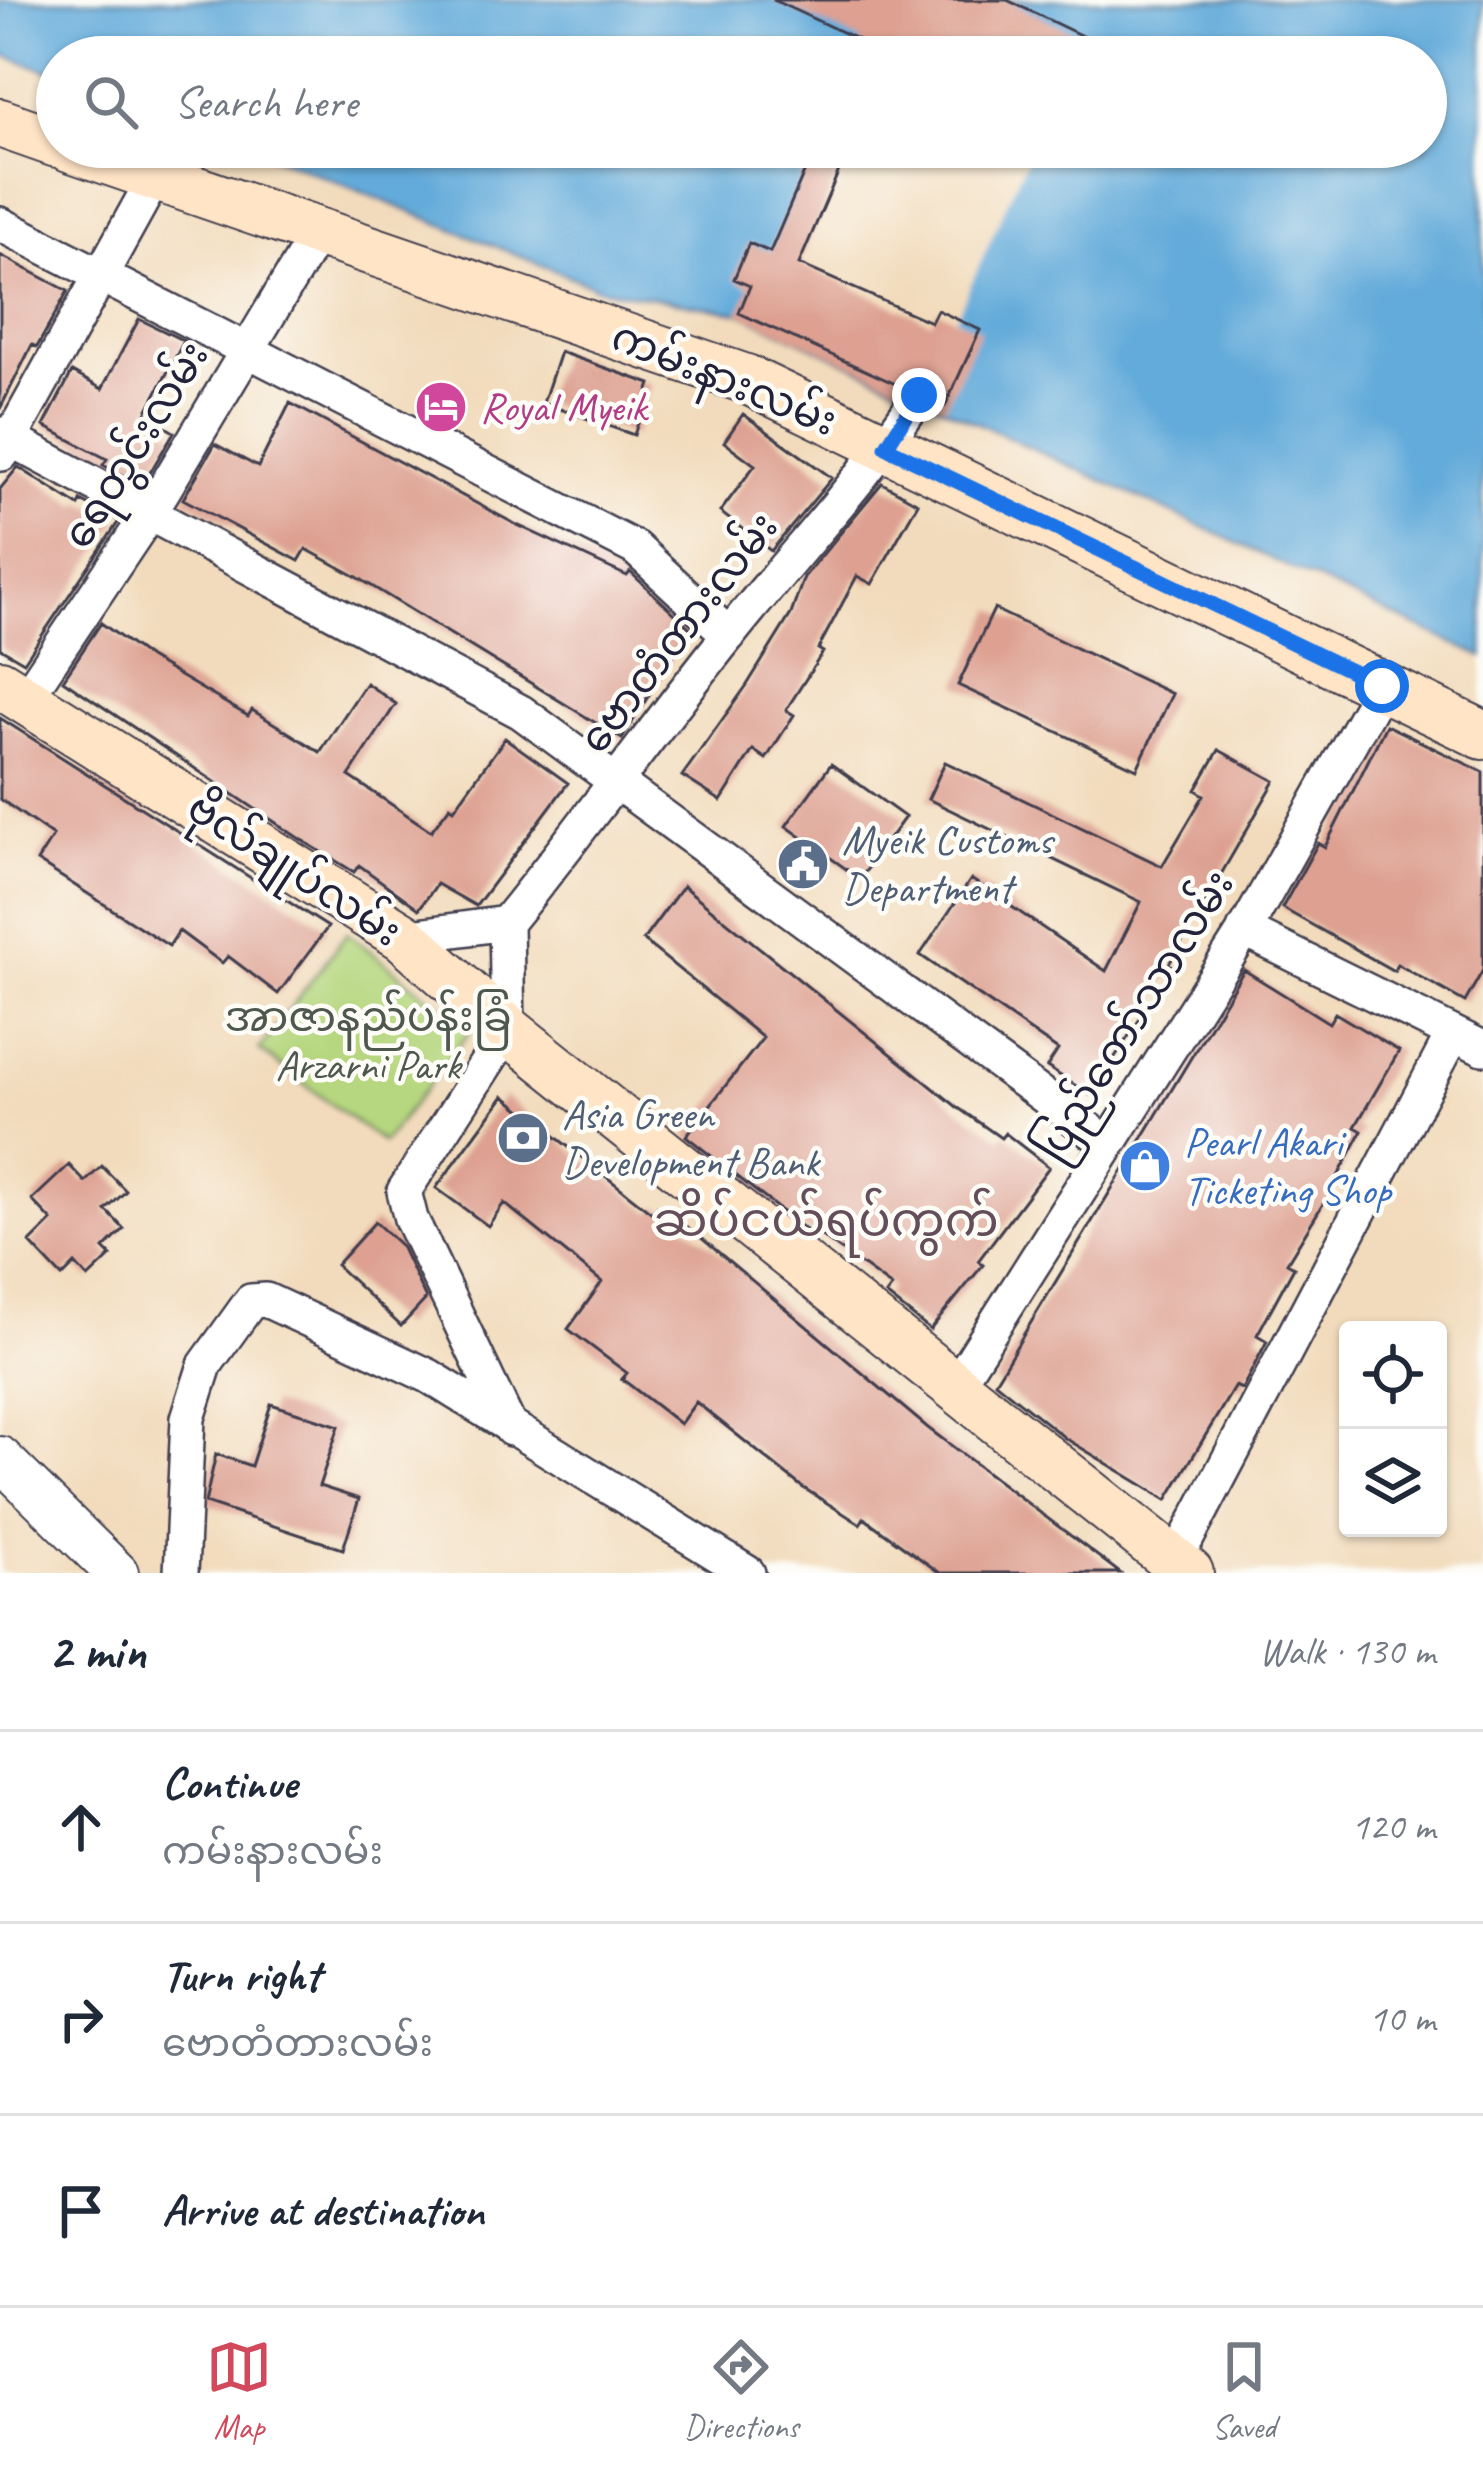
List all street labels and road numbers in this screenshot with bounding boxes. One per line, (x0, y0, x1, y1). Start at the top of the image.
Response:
street label: ကမ်းနားလမ်း (601, 308, 845, 455)
street label: ရေတွင်းလမ်း (50, 331, 226, 562)
street label: ဗောတံတားလမ်း (567, 501, 790, 764)
street label: ဗိုလ်ချုပ်လမ်း (173, 780, 412, 965)
street label: ပြည်တော်သာလမ်း (1022, 859, 1252, 1175)

